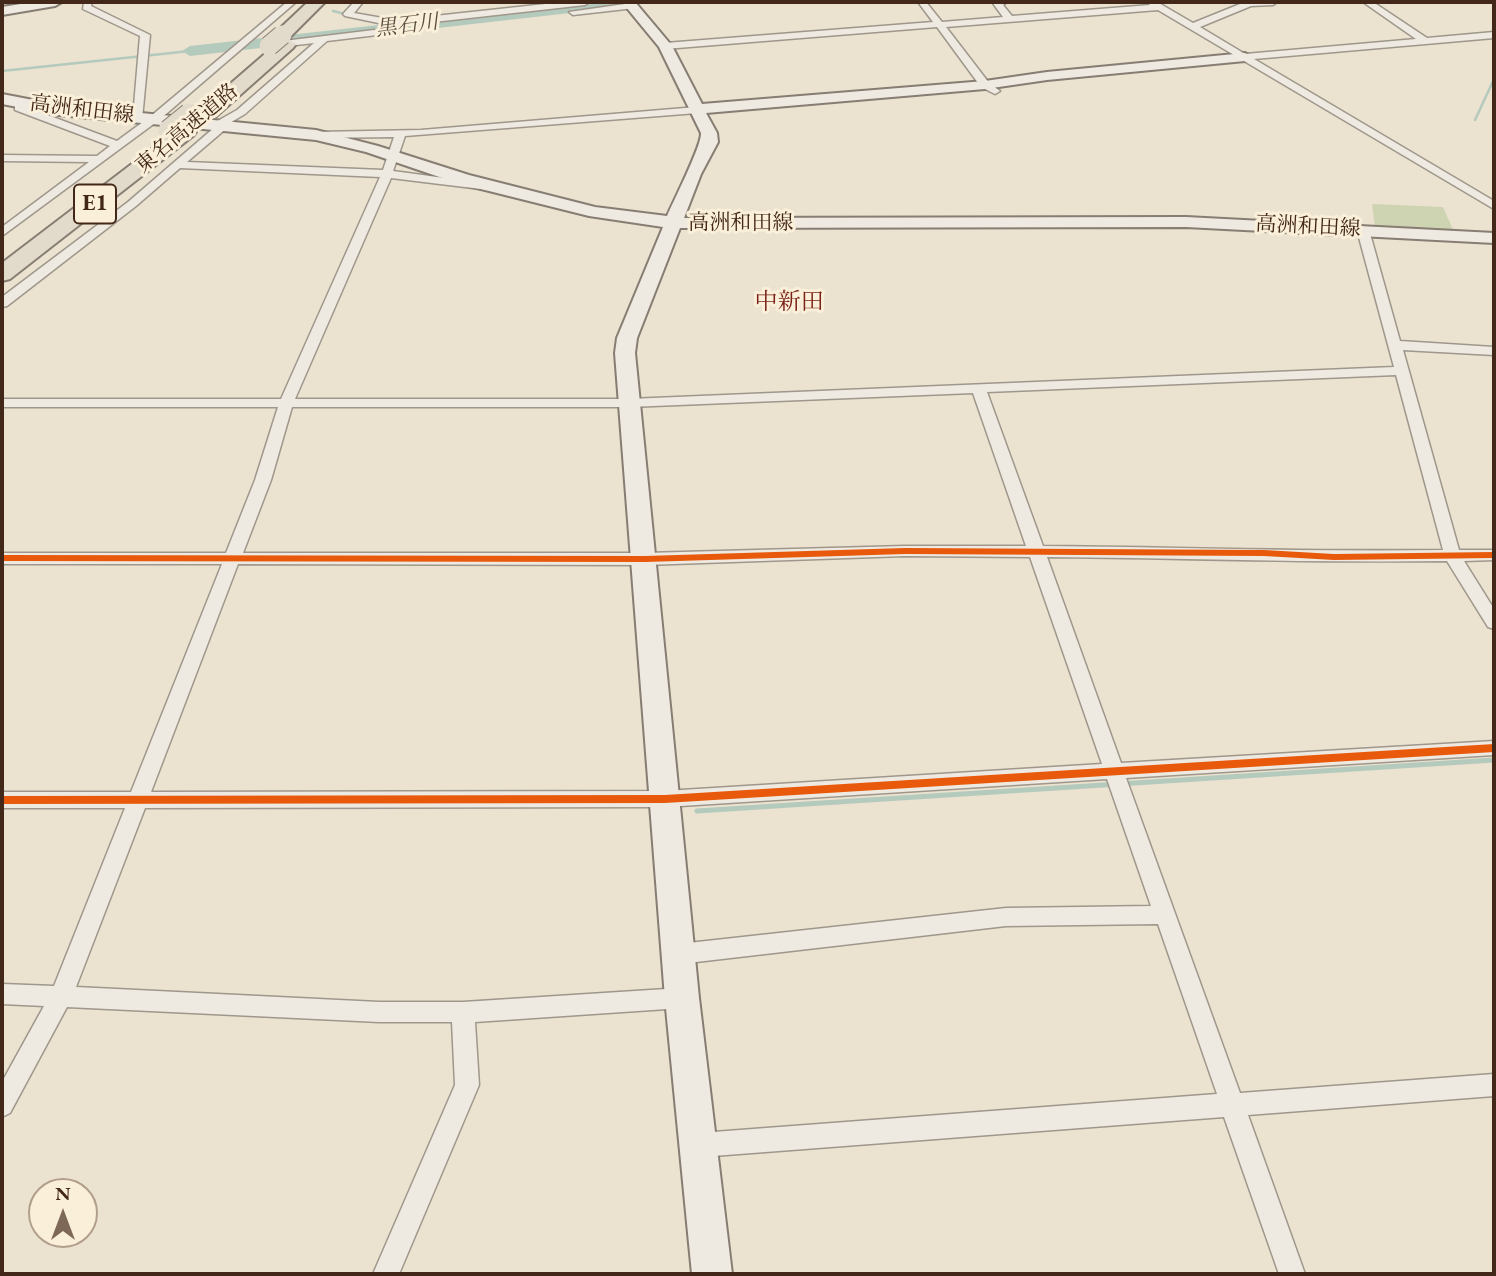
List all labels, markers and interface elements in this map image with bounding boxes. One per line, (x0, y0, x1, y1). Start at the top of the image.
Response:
water label: 黒石川 (374, 10, 440, 42)
street label: 東名高速道路 (131, 79, 243, 179)
street label: 高洲和田線 (28, 91, 136, 129)
road number: E1 (74, 184, 116, 224)
street label: 高洲和田線 (689, 210, 793, 236)
street label: 高洲和田線 (1255, 212, 1361, 242)
district label: 中新田 (755, 289, 823, 317)
north arrow (28, 1178, 98, 1248)
text: N (55, 1181, 71, 1206)

